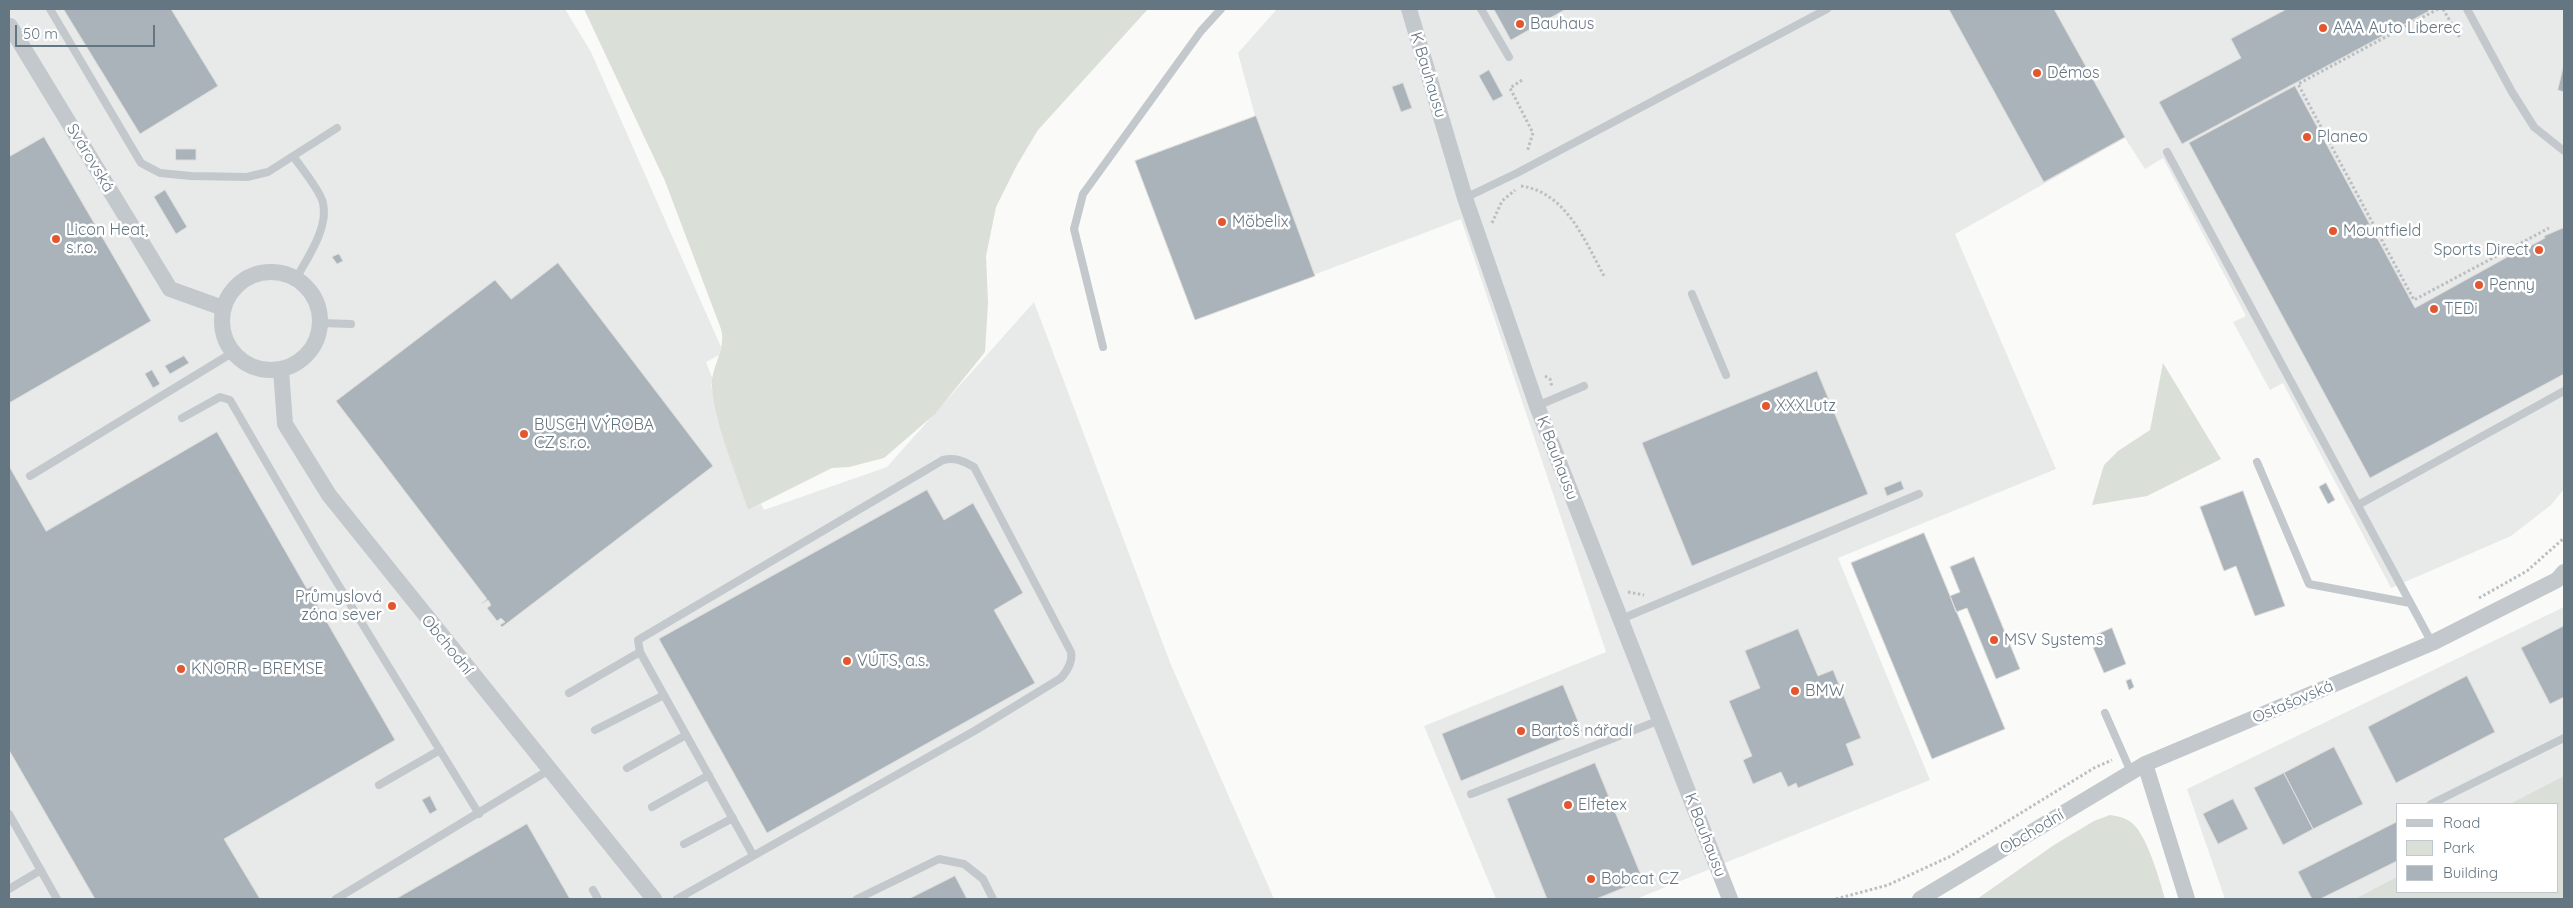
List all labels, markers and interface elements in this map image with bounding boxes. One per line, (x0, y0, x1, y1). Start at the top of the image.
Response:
place label: Bauhaus (1530, 14, 1594, 34)
scale bar (18, 15, 158, 47)
marker: Bauhaus (1514, 18, 1526, 30)
place label: AAA Auto Liberec (2333, 18, 2461, 38)
marker: AAA Auto Liberec (2317, 22, 2329, 34)
text: 50 m (23, 24, 58, 43)
street label: K Bauhausu (1406, 30, 1450, 120)
place label: Démos (2047, 63, 2099, 83)
marker: Démos (2031, 67, 2043, 79)
street label: Svárovská (62, 120, 118, 196)
place label: Planeo (2317, 127, 2368, 147)
marker: Planeo (2301, 131, 2313, 143)
place label: Möbelix (1232, 212, 1288, 232)
marker: Möbelix (1216, 216, 1228, 228)
place label: Licon Heat, s.r.o. (66, 220, 148, 258)
place label: Mountfield (2343, 221, 2421, 241)
marker: Mountfield (2327, 225, 2339, 237)
marker: Licon Heat, s.r.o. (50, 233, 62, 245)
place label: Sports Direct (2433, 240, 2529, 260)
marker: Sports Direct (2533, 244, 2545, 256)
place label: Penny (2489, 275, 2535, 295)
marker: Penny (2473, 279, 2485, 291)
place label: TEDi (2444, 299, 2478, 319)
marker: TEDi (2428, 303, 2440, 315)
place label: XXXLutz (1776, 396, 1836, 416)
marker: XXXLutz (1760, 400, 1772, 412)
street label: K Bauhausu (1532, 413, 1582, 503)
place label: BUSCH VÝROBA CZ s.r.o. (534, 415, 654, 453)
marker: BUSCH VÝROBA CZ s.r.o. (518, 428, 530, 440)
place label: Průmyslová zóna sever (295, 587, 382, 625)
marker: Průmyslová zóna sever (386, 600, 398, 612)
street label: Obchodní (417, 611, 477, 679)
place label: MSV Systems (2004, 630, 2103, 650)
marker: MSV Systems (1988, 634, 2000, 646)
place label: VÚTS, a.s. (857, 651, 928, 671)
marker: VÚTS, a.s. (841, 655, 853, 667)
place label: KNORR - BREMSE (191, 659, 324, 679)
marker: KNORR - BREMSE (175, 663, 187, 675)
street label: Ostašovská (2250, 676, 2336, 728)
place label: BMW (1805, 681, 1844, 701)
marker: BMW (1789, 685, 1801, 697)
place label: Bartoš nářadí (1531, 721, 1632, 741)
marker: Bartoš nářadí (1515, 725, 1527, 737)
street label: K Bauhausu (1680, 790, 1730, 880)
place label: Elfetex (1578, 795, 1627, 815)
marker: Elfetex (1562, 799, 1574, 811)
legend (2396, 803, 2558, 893)
street label: Obchodní (1996, 805, 2068, 859)
text: Road (2443, 813, 2480, 832)
text: Park (2443, 838, 2475, 857)
text: Building (2443, 863, 2498, 882)
place label: Bobcat CZ (1601, 869, 1679, 889)
marker: Bobcat CZ (1585, 873, 1597, 885)

